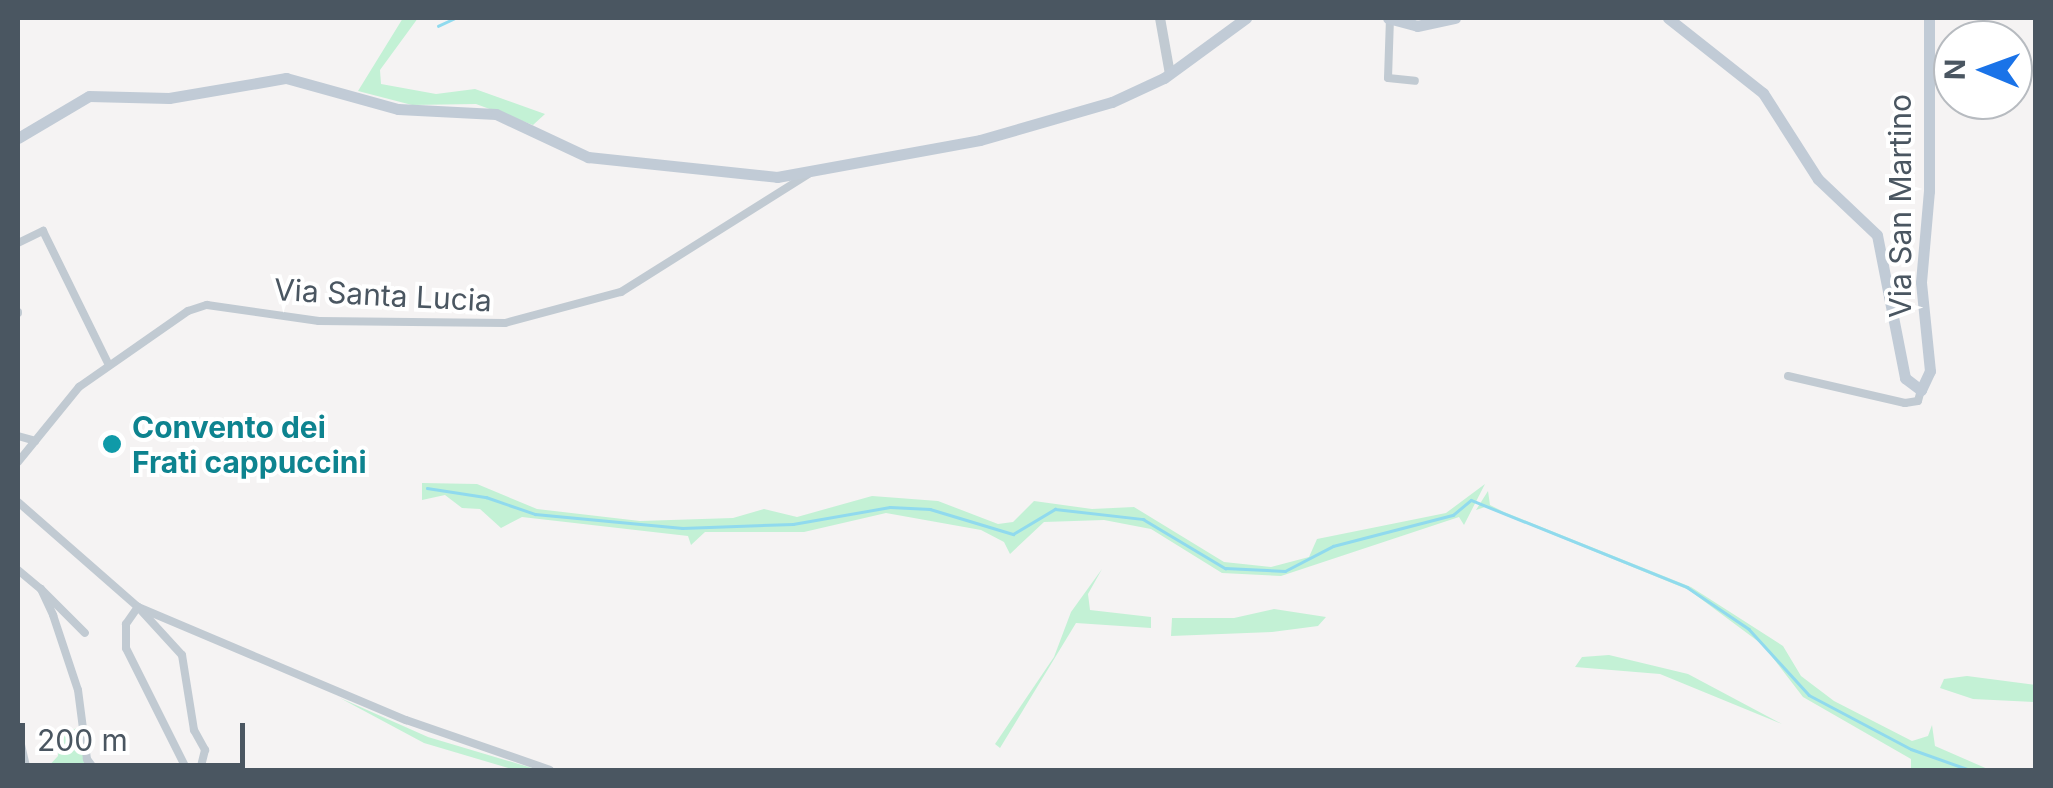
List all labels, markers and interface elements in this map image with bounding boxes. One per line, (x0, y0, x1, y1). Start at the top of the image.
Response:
north arrow (1933, 20, 2033, 120)
text: N (1938, 59, 1972, 80)
street label: Via San Martino (1882, 94, 1918, 318)
street label: Via Santa Lucia (273, 271, 493, 319)
place label: Convento dei Frati cappuccini (132, 409, 367, 480)
marker: Convento dei Frati cappuccini (101, 433, 123, 455)
scale bar (25, 703, 250, 765)
text: 200 m (37, 722, 128, 758)

